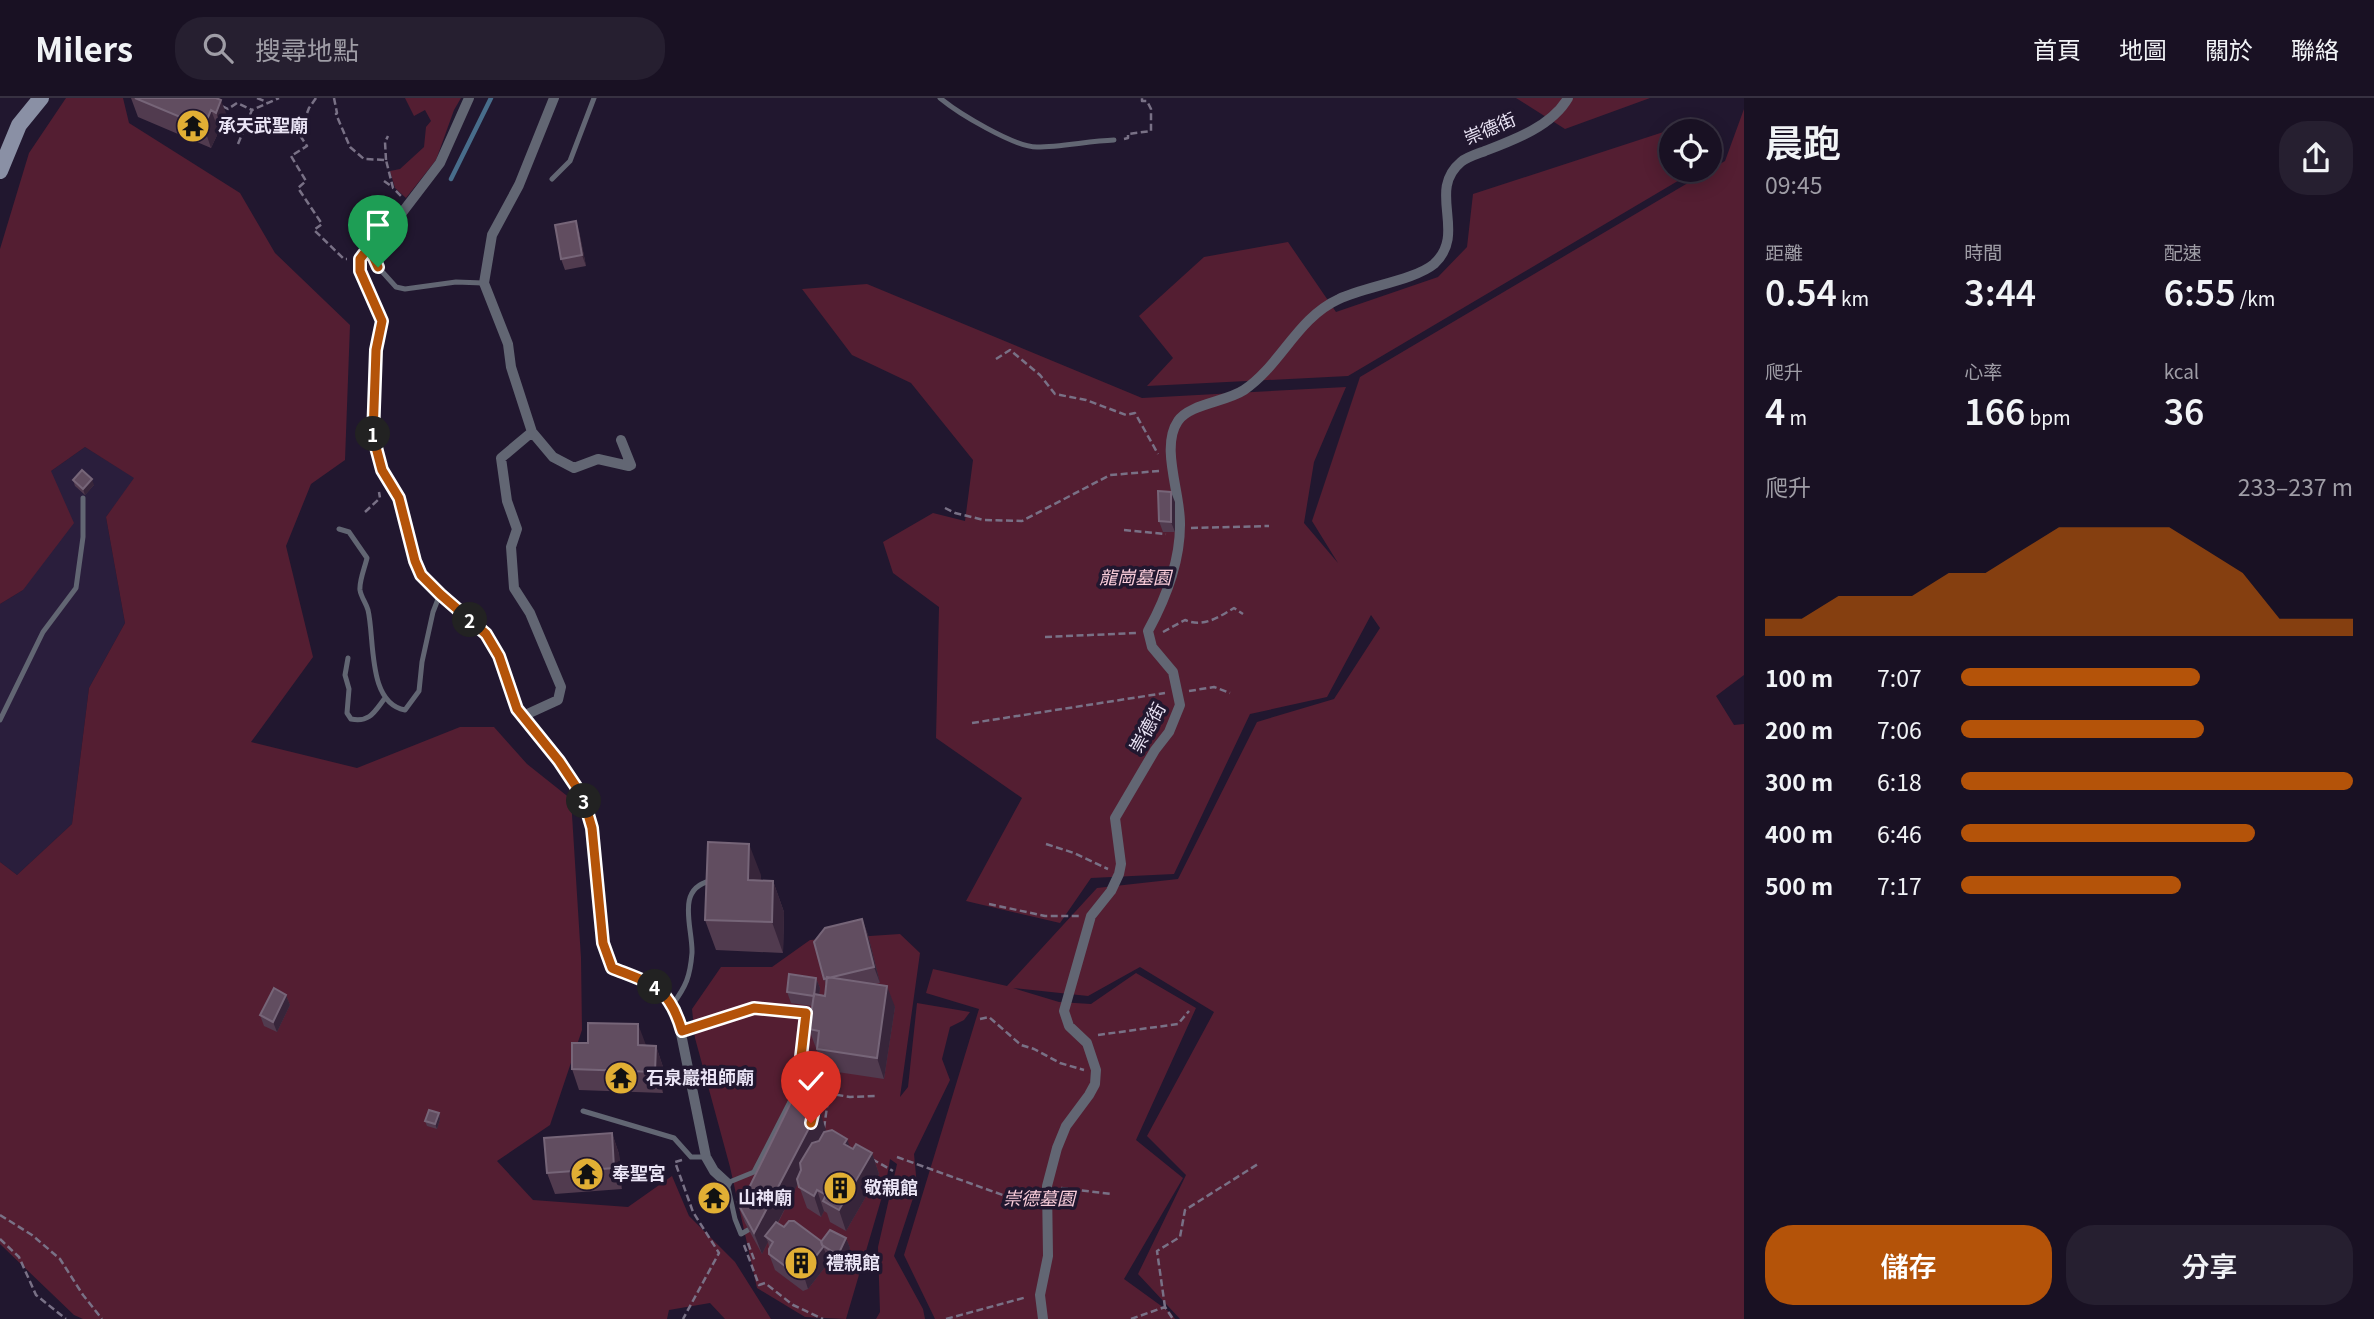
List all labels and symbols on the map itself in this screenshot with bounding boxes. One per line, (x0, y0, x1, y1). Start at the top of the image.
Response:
street label: 崇德街 (1459, 105, 1519, 150)
temple icon: 承天武聖廟 (174, 107, 212, 145)
place label: 承天武聖廟 (218, 111, 308, 137)
pin (348, 195, 408, 267)
pin: 1 (356, 416, 390, 452)
park label: 龍崗墓園 (1099, 563, 1174, 589)
pin: 2 (452, 602, 488, 638)
street label: 崇德街 (1122, 697, 1171, 757)
pin: 3 (566, 784, 602, 818)
pin: 4 (638, 970, 672, 1004)
pin (781, 1051, 841, 1123)
temple icon: 石泉巖祖師廟 (602, 1059, 640, 1097)
place label: 石泉巖祖師廟 (646, 1063, 754, 1089)
temple icon: 奉聖宮 (568, 1155, 606, 1193)
place label: 奉聖宮 (612, 1159, 666, 1185)
building icon: 敬親館 (821, 1169, 859, 1207)
place label: 敬親館 (864, 1173, 918, 1199)
temple icon: 山神廟 (695, 1179, 733, 1217)
place label: 山神廟 (738, 1183, 792, 1209)
park label: 崇德墓園 (1003, 1184, 1078, 1210)
building icon: 禮親館 (782, 1244, 820, 1282)
place label: 禮親館 (826, 1248, 880, 1274)

